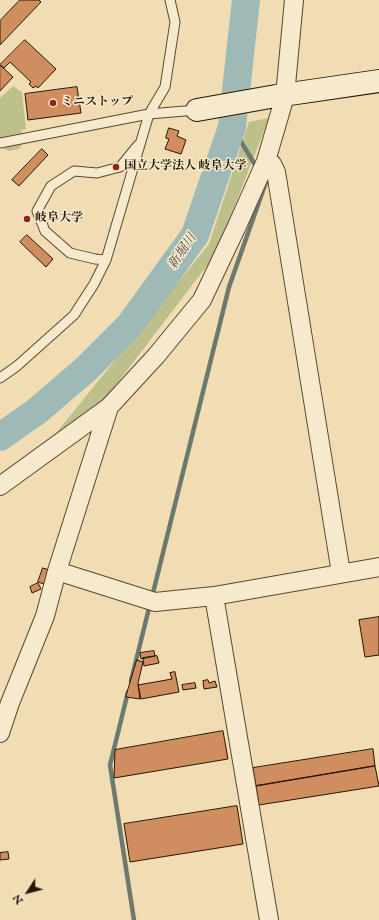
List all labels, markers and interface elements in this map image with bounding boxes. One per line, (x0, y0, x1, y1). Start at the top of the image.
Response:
place label: ミニストップ (61, 96, 133, 110)
marker: ミニストップ (48, 98, 58, 108)
place label: 国立大学法人 岐阜大学 (124, 160, 247, 174)
marker: 国立大学法人 岐阜大学 (111, 162, 121, 172)
place label: 岐阜大学 (35, 212, 83, 226)
marker: 岐阜大学 (22, 214, 32, 224)
water label: 新堀川 (166, 231, 200, 273)
north arrow (8, 872, 48, 912)
text: N (10, 891, 27, 907)

